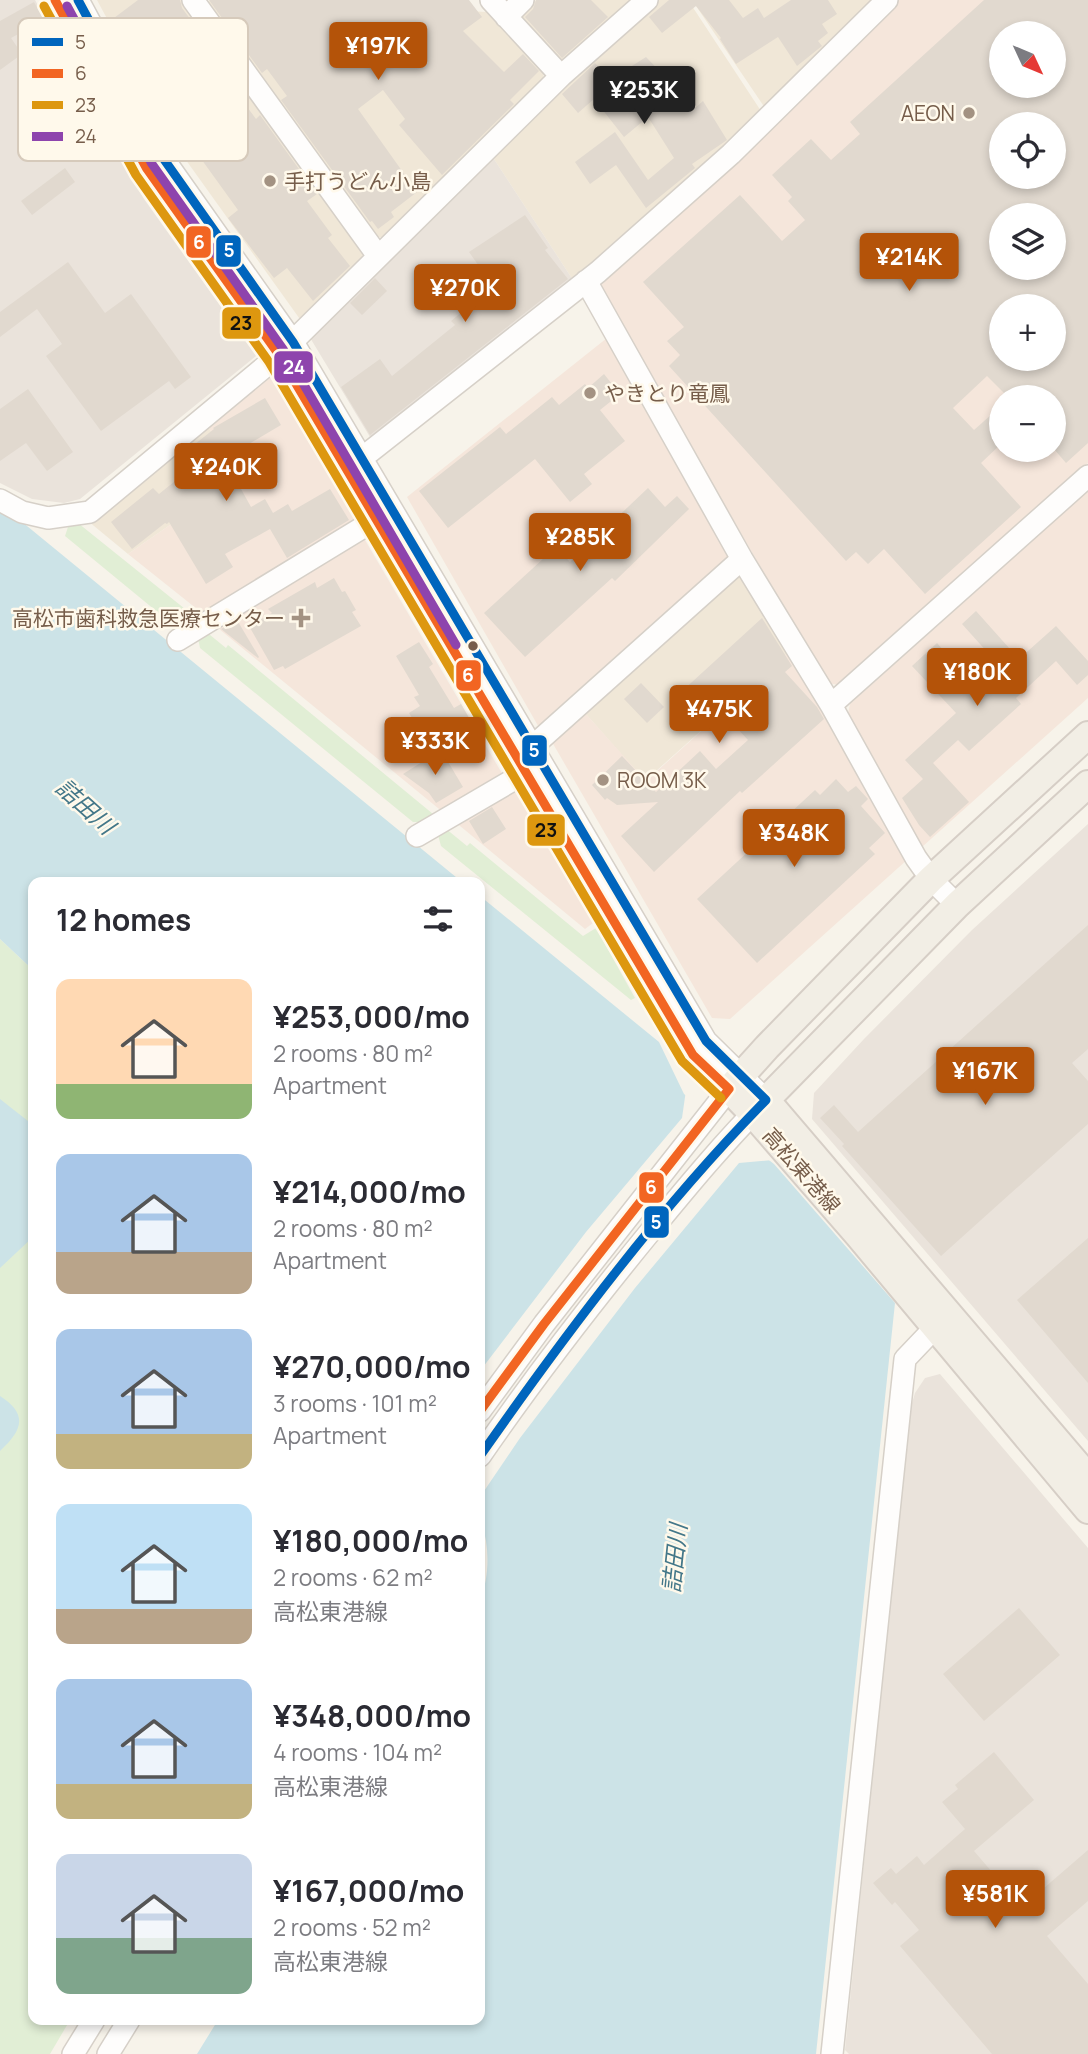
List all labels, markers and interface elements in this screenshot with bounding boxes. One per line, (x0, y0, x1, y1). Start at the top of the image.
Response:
legend (18, 18, 248, 161)
north arrow (989, 21, 1066, 98)
map controls (989, 21, 1066, 462)
pin: ¥197K (329, 22, 427, 82)
text: 5 (75, 29, 86, 55)
text: ¥197K (345, 29, 411, 61)
text: 6 (75, 60, 87, 86)
pin: ¥253K (595, 66, 693, 126)
text: ¥253K (609, 73, 679, 105)
text: 23 (75, 92, 96, 118)
place label: AEON (901, 99, 955, 127)
marker: AEON (961, 105, 977, 121)
button: locate (989, 112, 1066, 189)
text: 24 (75, 123, 97, 149)
place label: 手打うどん小島 (284, 167, 431, 195)
marker: 手打うどん小島 (262, 173, 278, 189)
button: layers (989, 203, 1066, 280)
line badge: 6 (185, 225, 212, 259)
text: 6 (193, 229, 205, 255)
pin: ¥214K (860, 233, 958, 293)
line badge: 5 (215, 234, 242, 268)
text: 5 (223, 237, 235, 263)
text: ¥214K (876, 240, 942, 272)
pin: ¥270K (416, 264, 514, 324)
text: ¥270K (430, 271, 500, 303)
button: + (989, 294, 1066, 371)
line badge: 23 (221, 306, 262, 340)
text: 23 (230, 310, 252, 336)
line badge: 24 (273, 350, 314, 384)
text: 24 (283, 354, 305, 380)
place label: やきとり竜鳳 (604, 379, 730, 407)
marker: やきとり竜鳳 (582, 385, 598, 401)
button: − (989, 385, 1066, 462)
pin: ¥240K (177, 444, 275, 503)
text: ¥240K (190, 450, 262, 482)
pin: ¥285K (531, 514, 629, 573)
text: ¥285K (545, 520, 615, 552)
place label: 高松市歯科救急医療センター (12, 604, 285, 632)
marker: 高松市歯科救急医療センター (291, 608, 311, 628)
unlabelled marker (466, 639, 480, 653)
pin: ¥180K (928, 648, 1026, 708)
text: ¥180K (943, 655, 1011, 687)
line badge: 6 (455, 659, 482, 692)
text: 6 (462, 662, 474, 688)
pin: ¥475K (670, 686, 768, 745)
text: ¥475K (685, 692, 753, 724)
pin: ¥333K (386, 718, 484, 777)
text: ¥333K (400, 724, 470, 756)
line badge: 5 (521, 734, 548, 767)
text: 5 (528, 737, 540, 763)
place label: ROOM 3K (617, 766, 707, 794)
water label: 詰田川 (50, 771, 125, 843)
marker: ROOM 3K (595, 772, 611, 788)
pin: ¥348K (745, 810, 843, 869)
line badge: 23 (526, 813, 566, 847)
text: ¥348K (759, 816, 829, 848)
text: 23 (535, 817, 557, 843)
text: 12 homes (56, 899, 191, 940)
icon: filters (419, 900, 457, 938)
text: ¥253,000/mo (273, 996, 470, 1037)
icon: home (112, 1007, 196, 1091)
text: 2 rooms · 80 m² (273, 1037, 433, 1069)
pin: ¥167K (936, 1048, 1034, 1107)
text: ¥167K (952, 1054, 1018, 1086)
text: Apartment (273, 1069, 387, 1101)
street label: 高松東港線 (757, 1121, 847, 1219)
text: ¥214,000/mo (273, 1171, 466, 1212)
line badge: 6 (638, 1171, 665, 1204)
text: 6 (645, 1174, 657, 1200)
icon: home (112, 1182, 196, 1266)
line badge: 5 (643, 1205, 670, 1239)
text: 5 (650, 1209, 662, 1235)
text: 2 rooms · 80 m² (273, 1212, 433, 1244)
text: Apartment (273, 1244, 387, 1276)
text: ¥270,000/mo (273, 1346, 471, 1387)
icon: home (112, 1357, 196, 1441)
text: 3 rooms · 101 m² (273, 1387, 437, 1419)
text: Apartment (273, 1419, 387, 1451)
water label: 詰田川 (654, 1519, 694, 1594)
text: ¥180,000/mo (273, 1520, 468, 1561)
icon: home (112, 1532, 196, 1616)
text: 2 rooms · 62 m² (273, 1561, 433, 1593)
text: 高松東港線 (273, 1595, 388, 1627)
text: ¥348,000/mo (273, 1695, 471, 1736)
icon: home (112, 1707, 196, 1791)
text: 4 rooms · 104 m² (273, 1736, 442, 1768)
text: 高松東港線 (273, 1770, 388, 1802)
text: ¥167,000/mo (273, 1870, 464, 1911)
pin: ¥581K (946, 1870, 1044, 1930)
text: ¥581K (962, 1877, 1028, 1909)
icon: home (112, 1882, 196, 1966)
text: 2 rooms · 52 m² (273, 1911, 431, 1943)
text: 高松東港線 (273, 1945, 388, 1977)

